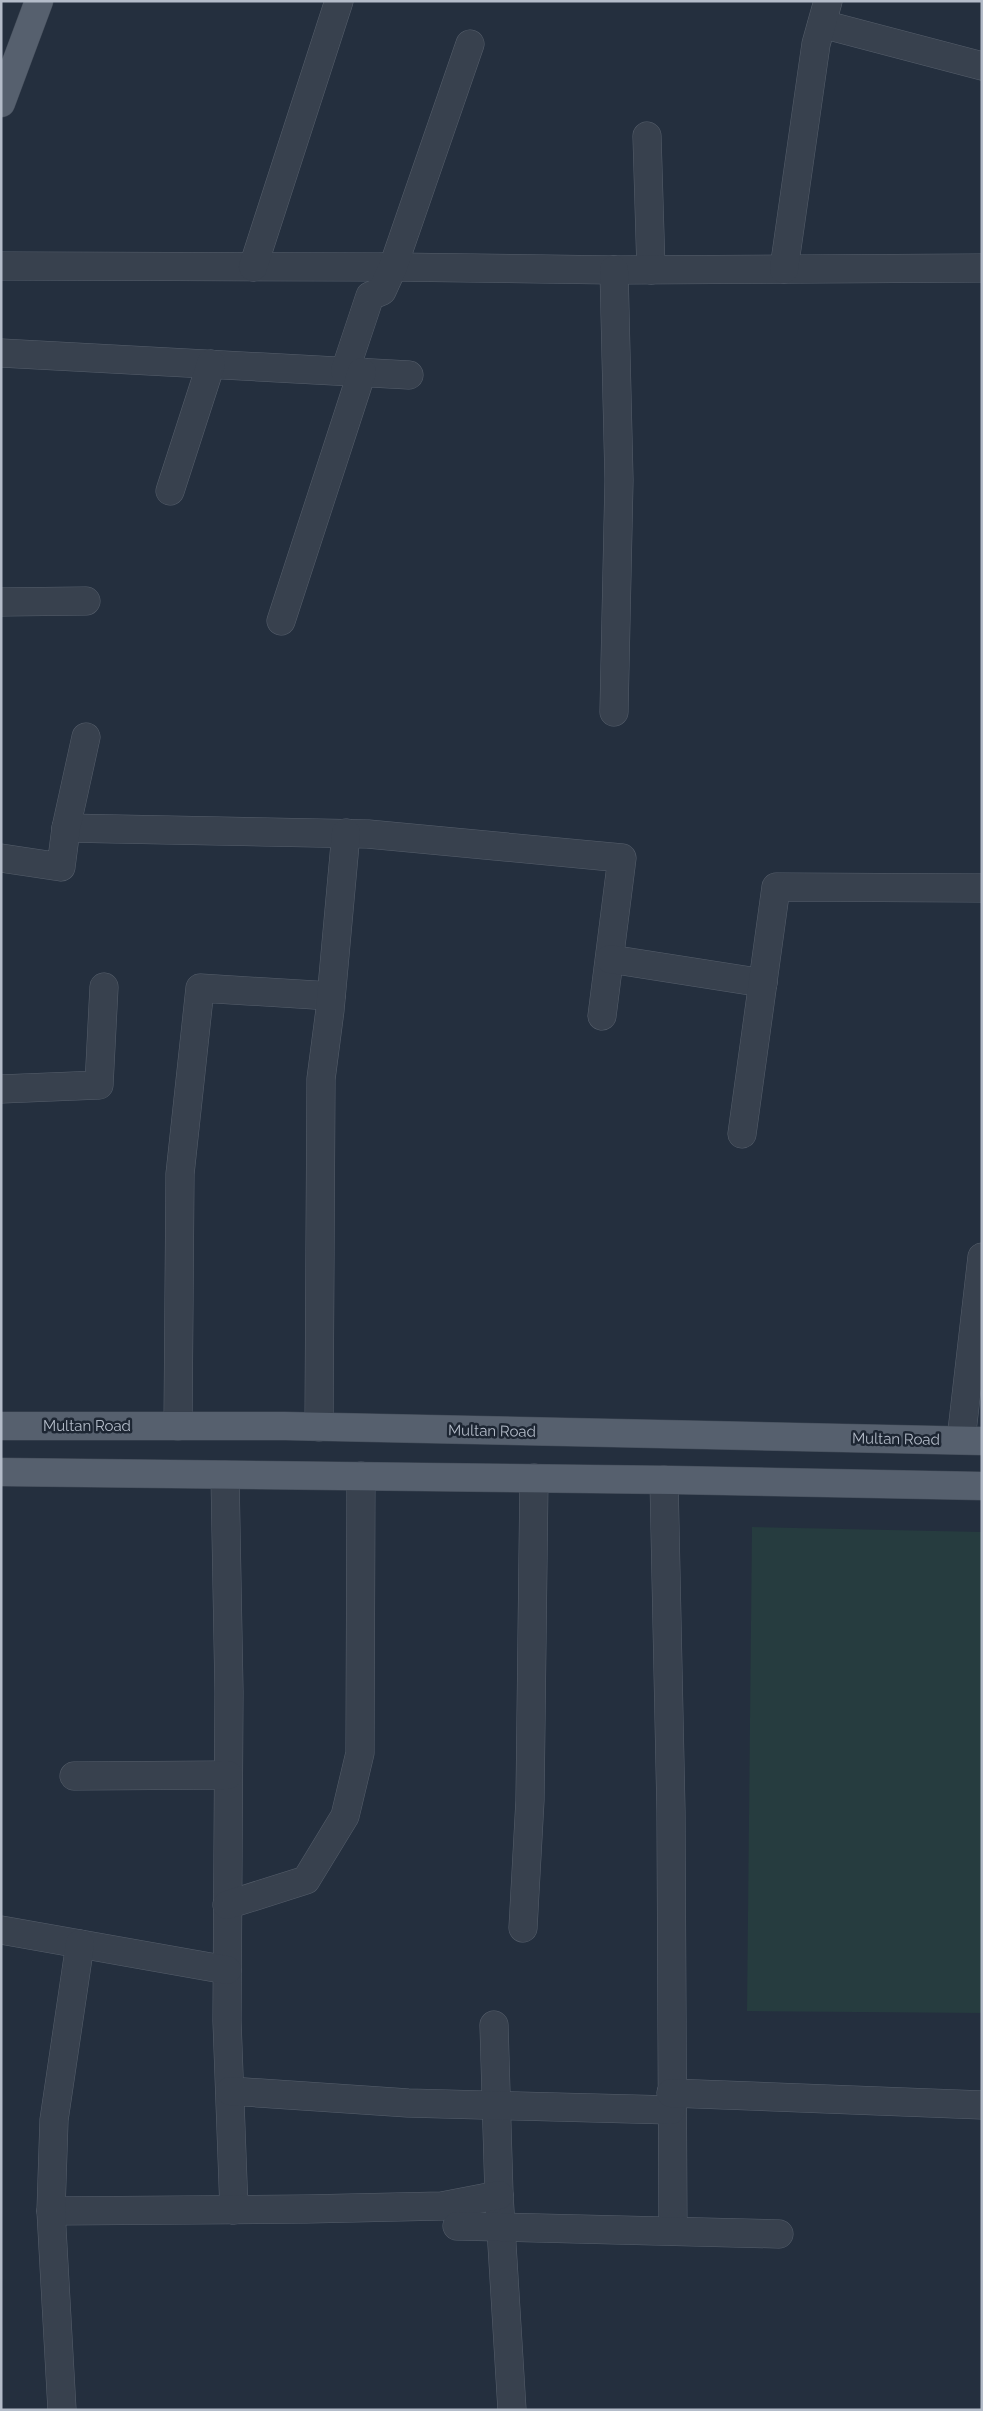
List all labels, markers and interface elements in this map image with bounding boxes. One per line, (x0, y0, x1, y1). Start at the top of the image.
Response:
street label: Multan Road (43, 1417, 131, 1435)
street label: Multan Road (448, 1421, 536, 1441)
street label: Multan Road (852, 1429, 940, 1449)

